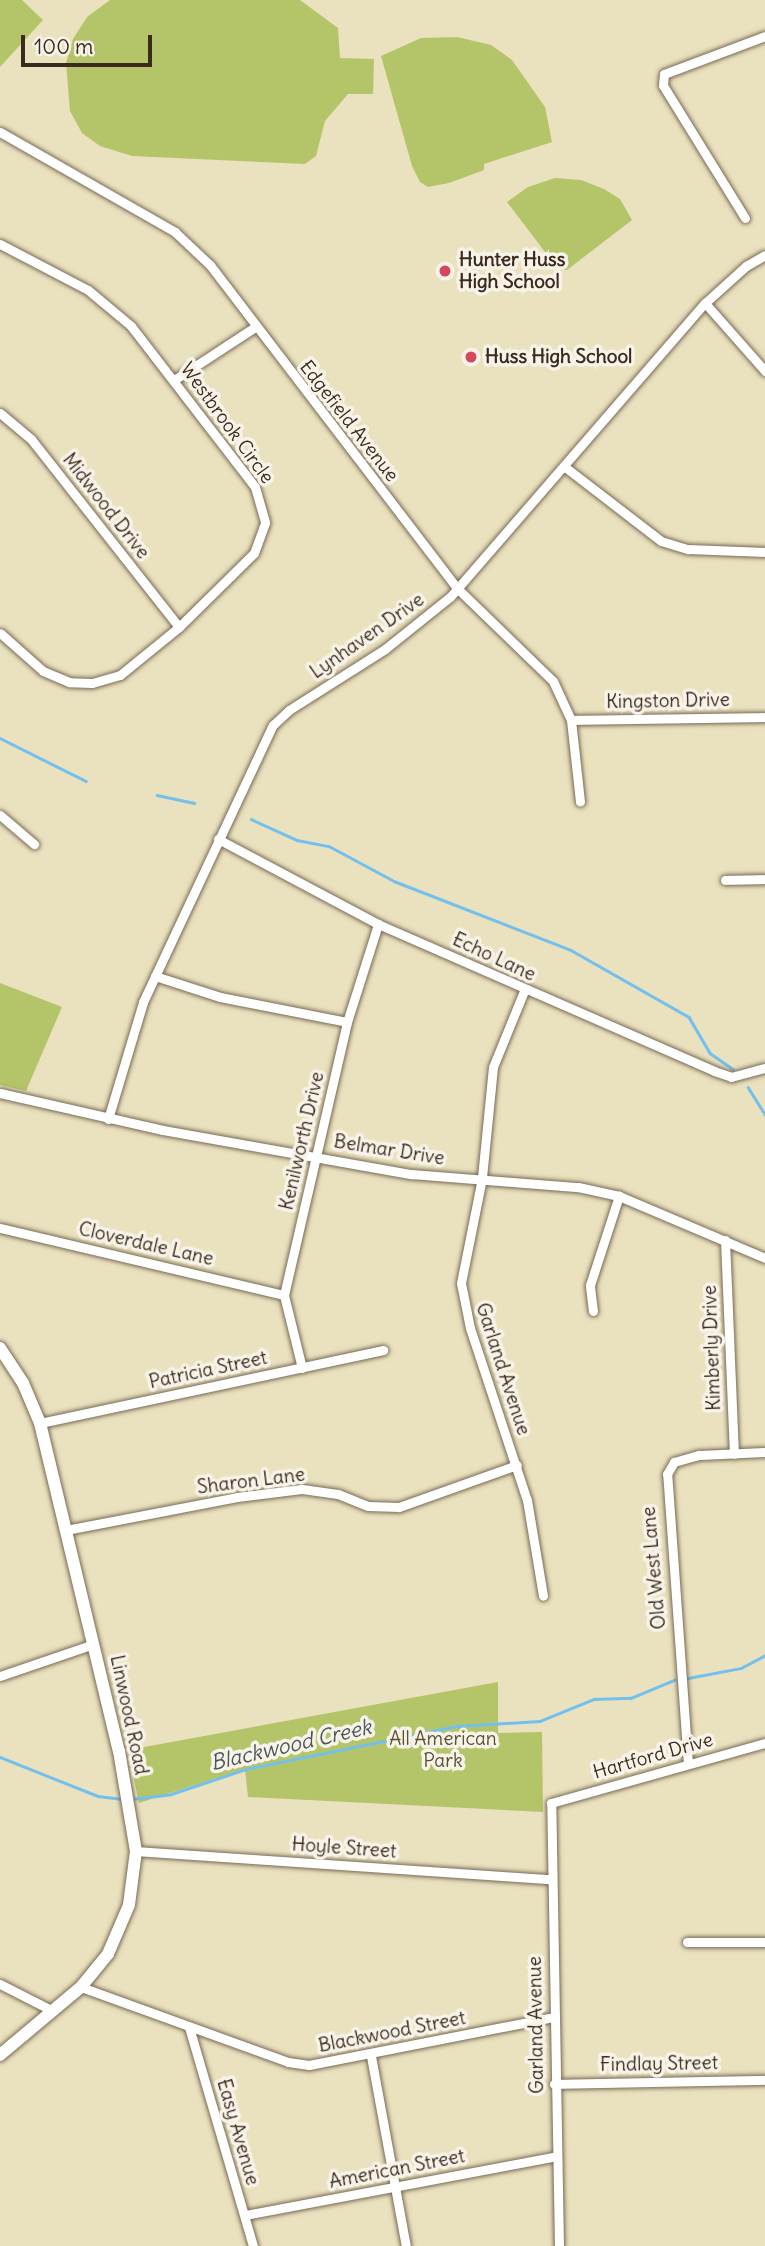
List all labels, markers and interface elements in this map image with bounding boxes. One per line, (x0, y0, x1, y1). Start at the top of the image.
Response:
scale bar (24, 21, 156, 65)
text: 100 m (34, 33, 93, 60)
place label: Hunter Huss High School (459, 249, 565, 293)
marker: Hunter Huss High School (437, 263, 453, 279)
place label: Huss High School (485, 346, 632, 368)
marker: Huss High School (463, 349, 479, 365)
street label: Edgefield Avenue (295, 356, 403, 486)
street label: Westbrook Circle (175, 358, 279, 488)
street label: Midwood Drive (58, 449, 154, 563)
street label: Lynhaven Drive (306, 588, 428, 684)
street label: Kingston Drive (606, 689, 730, 713)
street label: Echo Lane (449, 928, 539, 986)
street label: Kenilworth Drive (275, 1070, 329, 1212)
street label: Belmar Drive (332, 1130, 446, 1170)
street label: Cloverdale Lane (76, 1217, 216, 1271)
street label: Kimberly Drive (698, 1285, 726, 1411)
street label: Garland Avenue (471, 1300, 535, 1438)
street label: Patricia Street (147, 1346, 269, 1394)
street label: Sharon Lane (196, 1463, 306, 1499)
street label: Old West Lane (637, 1506, 671, 1630)
street label: Linwood Road (105, 1653, 153, 1777)
water label: Blackwood Creek (208, 1714, 374, 1776)
park label: All American Park (389, 1728, 497, 1772)
street label: Hartford Drive (591, 1728, 715, 1784)
street label: Hoyle Street (291, 1833, 397, 1863)
street label: Garland Avenue (523, 1956, 549, 2094)
street label: Blackwood Street (316, 2007, 468, 2057)
street label: Findlay Street (600, 2052, 718, 2076)
street label: Easy Avenue (212, 2076, 264, 2188)
street label: American Street (327, 2145, 467, 2193)

